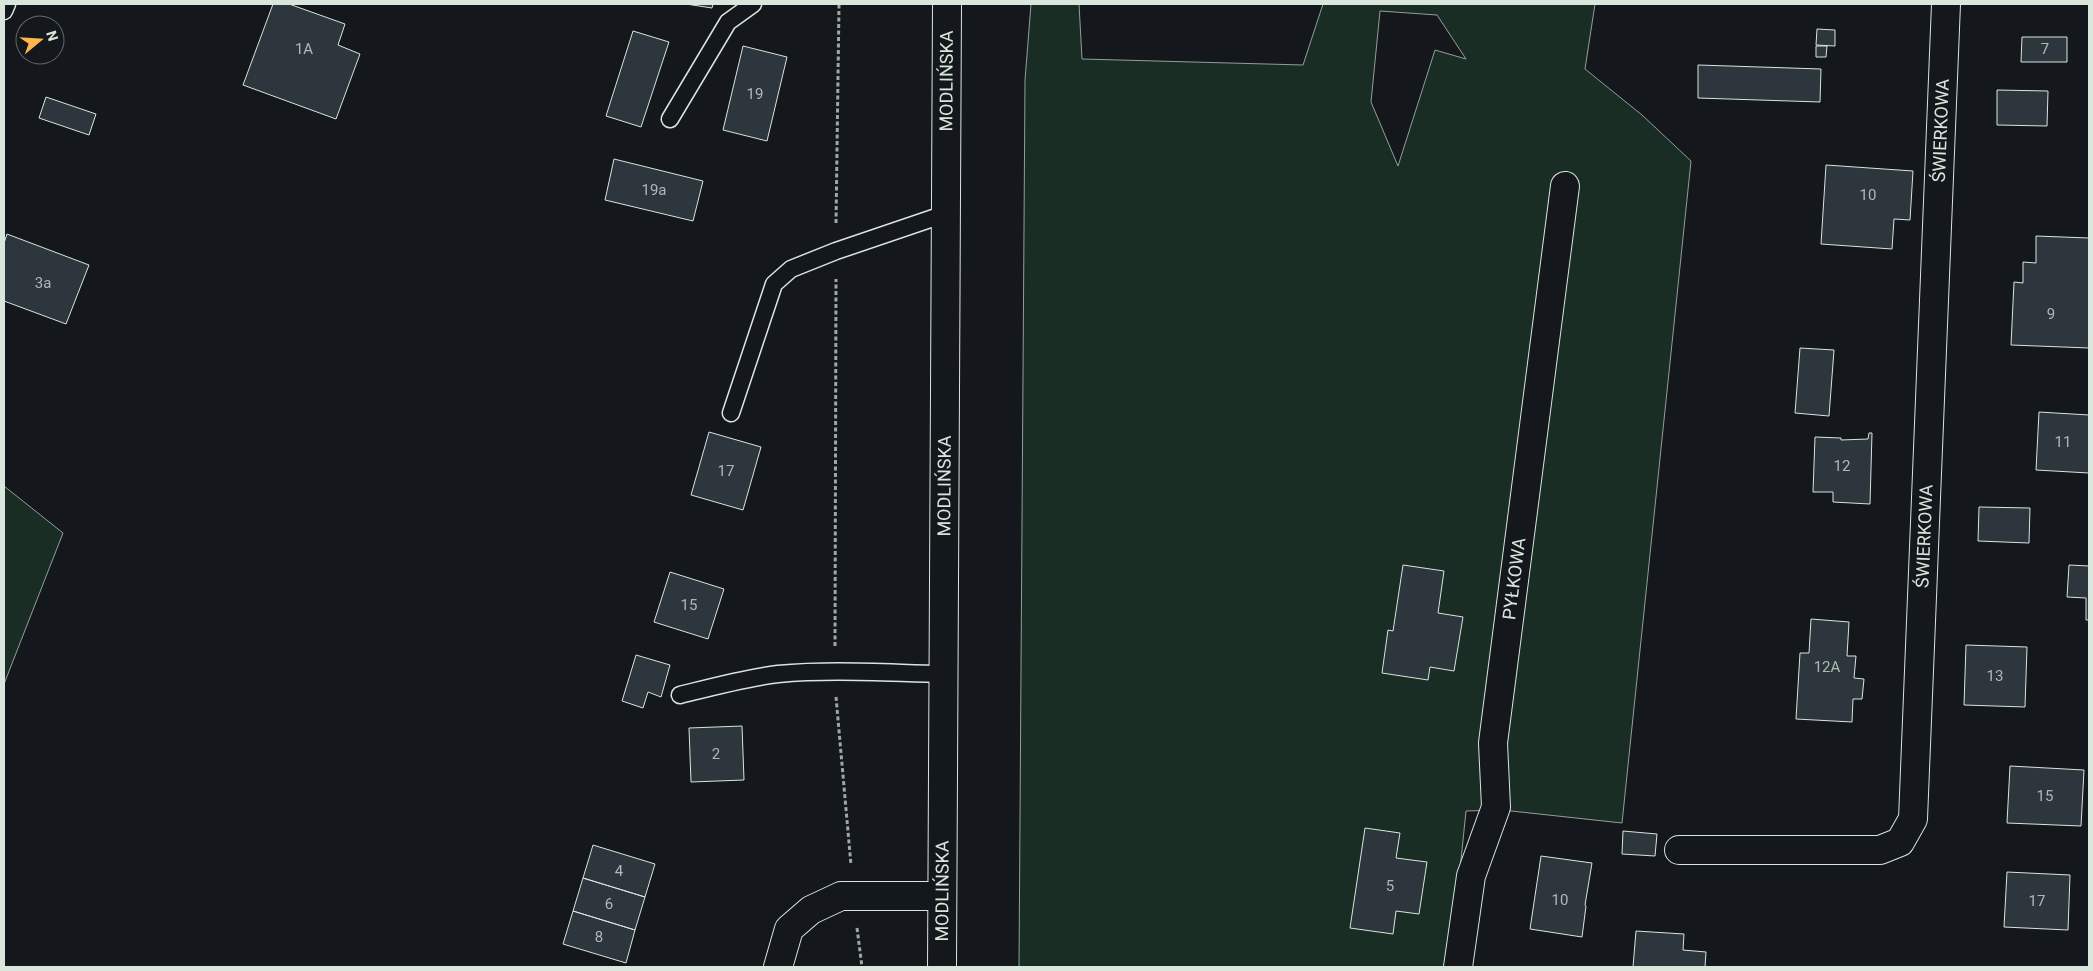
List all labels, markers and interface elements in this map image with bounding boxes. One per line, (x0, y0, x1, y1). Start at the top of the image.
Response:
north arrow (15, 15, 65, 65)
text: N (43, 29, 62, 43)
street label: MODLIŃSKA (935, 30, 957, 132)
house number: 1A (295, 40, 313, 58)
house number: 7 (2041, 40, 2049, 58)
street label: ŚWIERKOWA (1928, 78, 1953, 183)
house number: 19 (747, 85, 763, 103)
house number: 19a (641, 181, 667, 199)
house number: 10 (1860, 186, 1876, 204)
house number: 3a (35, 274, 51, 292)
house number: 9 (2047, 305, 2055, 323)
house number: 11 (2055, 433, 2071, 451)
street label: MODLIŃSKA (933, 435, 955, 537)
house number: 12 (1834, 457, 1850, 475)
house number: 17 (718, 462, 734, 480)
street label: ŚWIERKOWA (1911, 484, 1937, 588)
street label: PYŁKOWA (1498, 536, 1529, 621)
house number: 15 (681, 596, 697, 614)
house number: 12A (1814, 658, 1841, 676)
house number: 13 (1987, 667, 2003, 685)
house number: 2 (712, 745, 720, 763)
house number: 15 (2037, 787, 2053, 805)
street label: MODLIŃSKA (931, 840, 953, 942)
house number: 4 (615, 862, 624, 880)
house number: 5 (1386, 877, 1394, 895)
house number: 10 (1552, 891, 1568, 909)
house number: 17 (2029, 892, 2045, 910)
house number: 6 (605, 895, 613, 913)
house number: 8 (595, 928, 603, 946)

